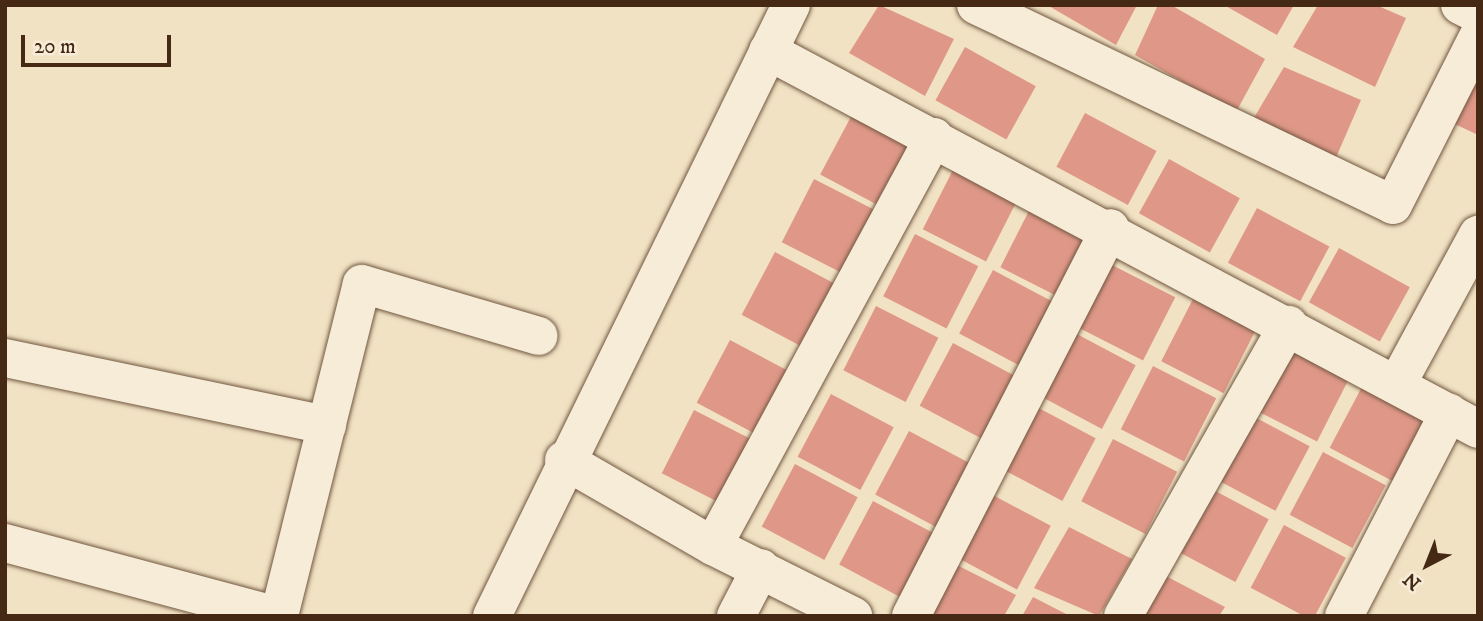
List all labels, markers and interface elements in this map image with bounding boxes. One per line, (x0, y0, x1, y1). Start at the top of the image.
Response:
scale bar (24, 21, 175, 65)
text: 20 m (34, 34, 76, 60)
north arrow (1392, 530, 1462, 600)
text: N (1399, 567, 1426, 595)

